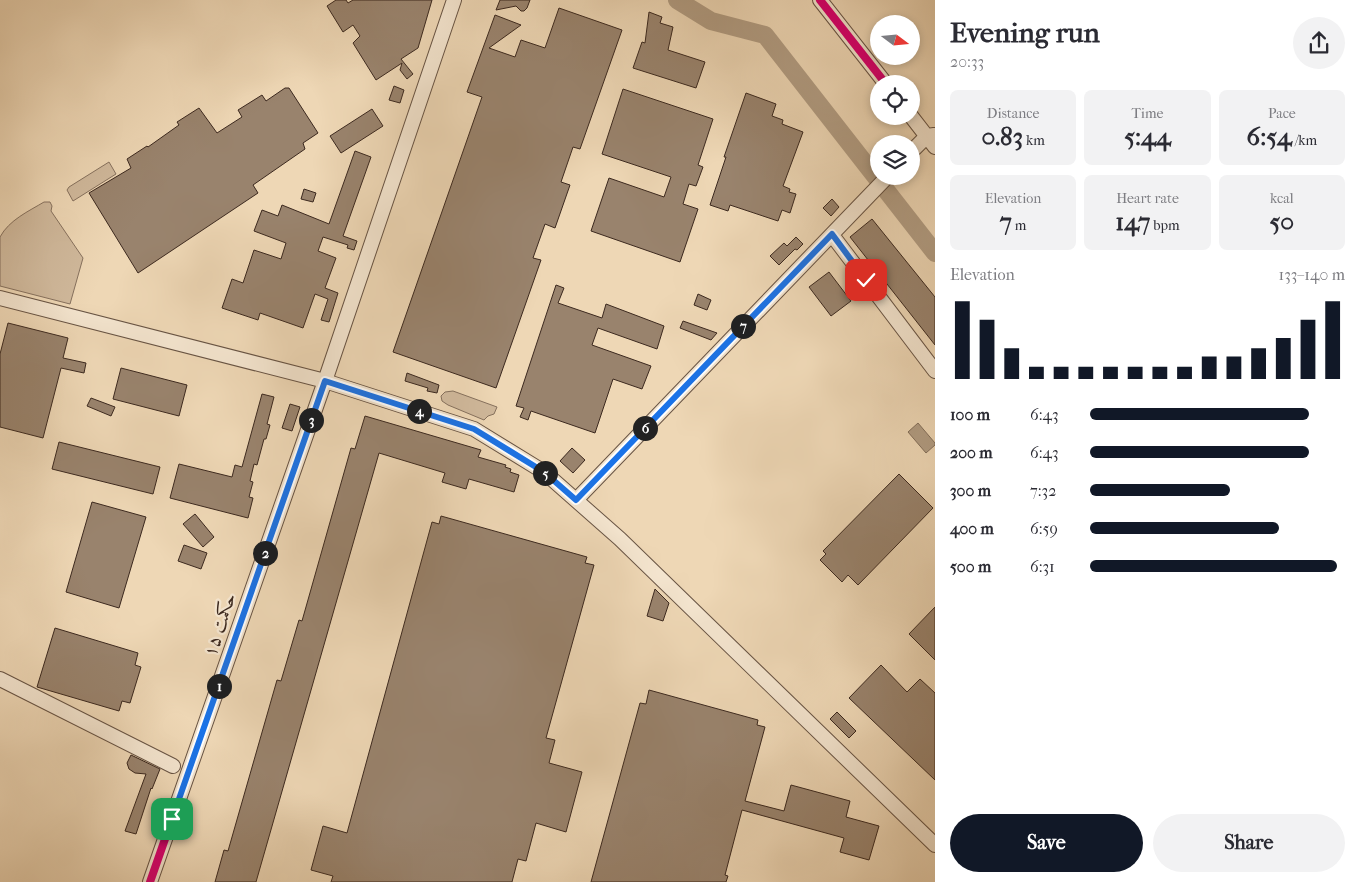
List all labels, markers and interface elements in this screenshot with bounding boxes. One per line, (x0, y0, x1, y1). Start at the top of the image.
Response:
north arrow (870, 15, 920, 65)
map controls (870, 15, 920, 185)
text: Evening run (950, 16, 1100, 49)
button: share (1293, 17, 1345, 69)
text: 20:33 (950, 52, 984, 71)
button: locate (870, 75, 920, 125)
text: Distance (987, 105, 1039, 122)
text: Time (1132, 105, 1163, 122)
text: Pace (1268, 105, 1296, 122)
text: 0.83 (982, 122, 1023, 151)
text: 5:44 (1124, 122, 1171, 151)
text: 6:54 (1247, 122, 1292, 151)
text: km (1023, 132, 1045, 149)
text: /km (1292, 132, 1317, 149)
button: layers (870, 135, 920, 185)
text: Elevation (985, 190, 1041, 207)
text: Heart rate (1116, 190, 1179, 207)
text: kcal (1270, 190, 1294, 207)
text: 7 (1000, 207, 1012, 236)
text: 147 (1115, 207, 1150, 236)
text: 50 (1270, 207, 1294, 236)
text: m (1012, 217, 1027, 234)
text: bpm (1150, 217, 1180, 234)
pin (845, 259, 887, 301)
text: Elevation (950, 265, 1015, 284)
text: 133–140 m (1278, 265, 1345, 284)
icon: check (852, 266, 880, 294)
pin: 7 (730, 314, 756, 338)
text: 7 (740, 318, 747, 335)
pin: 4 (406, 398, 432, 424)
text: 4 (415, 403, 424, 420)
text: 100 m (950, 405, 990, 424)
text: 6:43 (1030, 405, 1059, 424)
pin: 3 (298, 408, 324, 432)
text: 3 (309, 412, 314, 429)
pin: 6 (632, 416, 658, 440)
text: 6 (642, 420, 649, 437)
text: 200 m (950, 443, 993, 462)
text: 6:43 (1030, 443, 1059, 462)
pin: 5 (532, 460, 558, 486)
text: 5 (542, 465, 549, 482)
text: 300 m (950, 481, 991, 500)
text: 7:32 (1030, 481, 1056, 500)
text: 400 m (950, 519, 994, 538)
text: 6:59 (1030, 519, 1058, 538)
pin: 2 (252, 540, 278, 566)
text: 2 (262, 545, 269, 562)
text: 500 m (950, 557, 991, 576)
text: 6:31 (1030, 557, 1055, 576)
street label: حکمت ۱۵ (199, 590, 241, 660)
pin: 1 (206, 674, 232, 698)
text: 1 (217, 678, 222, 695)
pin (151, 798, 193, 840)
icon: arrive (158, 805, 186, 833)
button: Save (950, 814, 1143, 872)
button: Share (1153, 814, 1345, 872)

